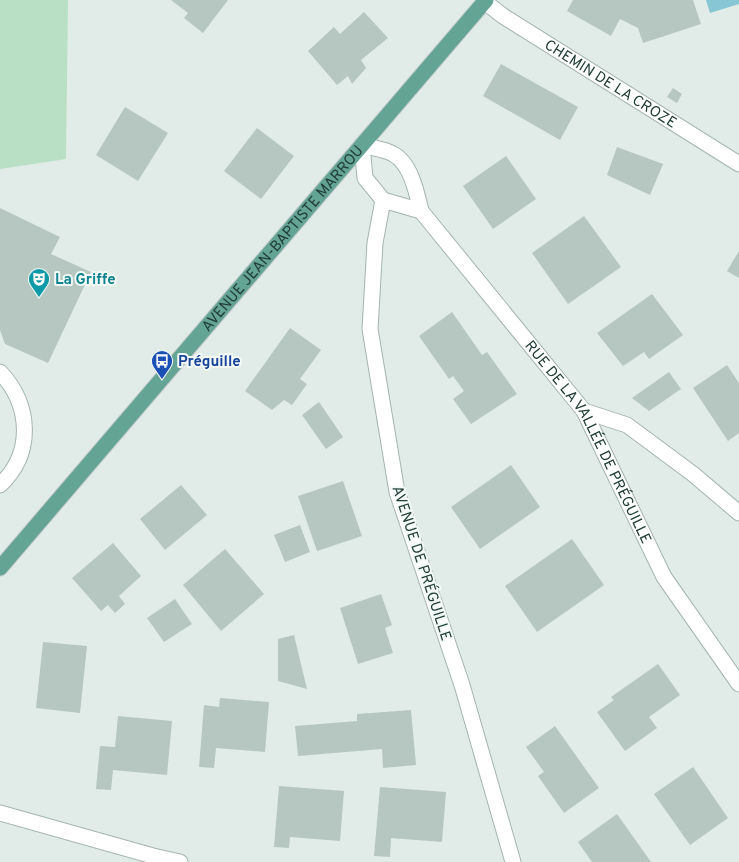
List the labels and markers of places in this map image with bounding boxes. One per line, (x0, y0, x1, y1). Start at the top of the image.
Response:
theatre icon: La Griffe (27, 267, 51, 298)
place label: La Griffe (55, 271, 116, 290)
bus stop icon: Préguille (150, 349, 174, 380)
place label: Préguille (178, 353, 241, 372)

